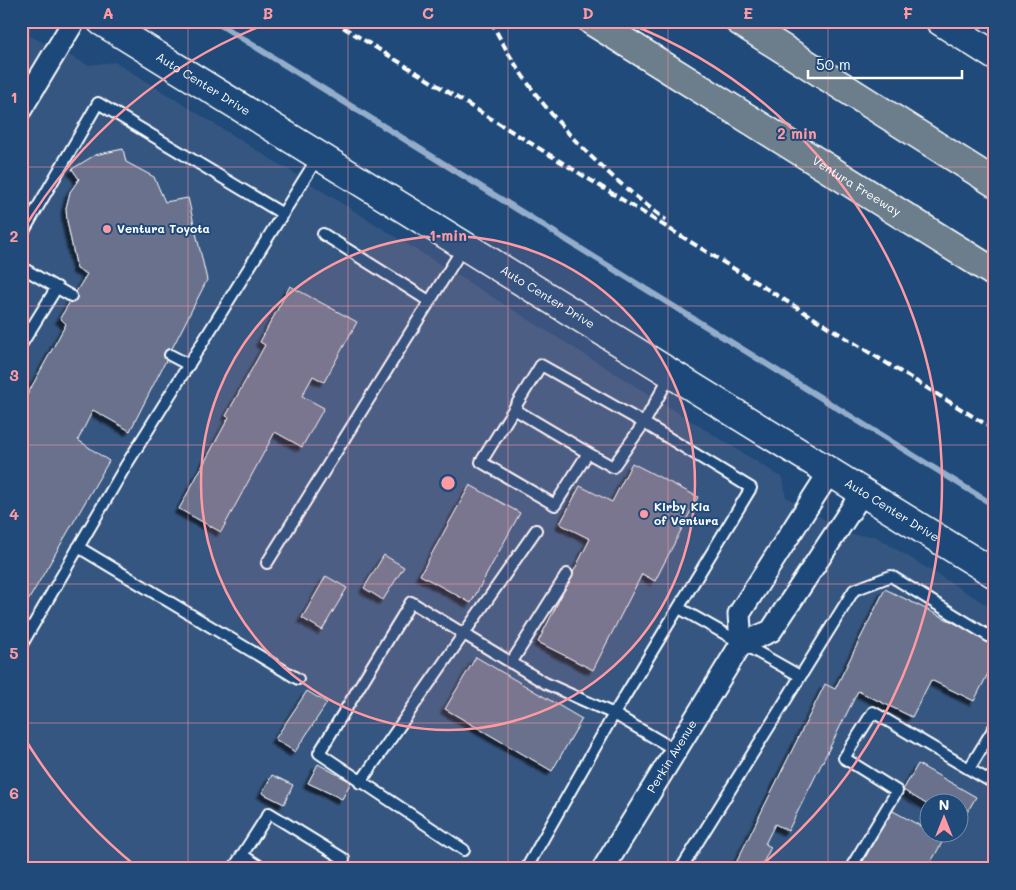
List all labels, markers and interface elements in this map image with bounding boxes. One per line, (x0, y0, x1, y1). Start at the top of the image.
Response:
text: A (102, 2, 114, 23)
text: B (263, 2, 273, 23)
text: C (422, 2, 434, 23)
text: D (582, 2, 594, 23)
text: E (743, 2, 753, 23)
text: F (903, 2, 913, 23)
street label: Auto Center Drive (153, 48, 254, 119)
scale bar (808, 48, 962, 80)
text: 50 m (816, 54, 851, 74)
text: 1 (10, 86, 18, 107)
text: 2 min (777, 123, 817, 143)
street label: Ventura Freeway (810, 152, 904, 219)
place label: Ventura Toyota (117, 220, 210, 236)
marker: Ventura Toyota (101, 223, 113, 235)
text: 2 (10, 225, 19, 246)
text: 1 min (429, 225, 467, 245)
street label: Auto Center Drive (498, 261, 598, 332)
text: 3 (9, 364, 19, 385)
centre of rings (439, 474, 457, 492)
street label: Auto Center Drive (842, 474, 943, 545)
place label: Kirby Kia of Ventura (654, 498, 719, 528)
text: 4 (9, 503, 19, 524)
marker: Kirby Kia of Ventura (638, 508, 650, 520)
text: 5 (9, 642, 19, 663)
street label: Perkin Avenue (643, 716, 700, 795)
text: 6 (9, 782, 19, 803)
north arrow (918, 792, 968, 842)
text: N (939, 795, 949, 814)

